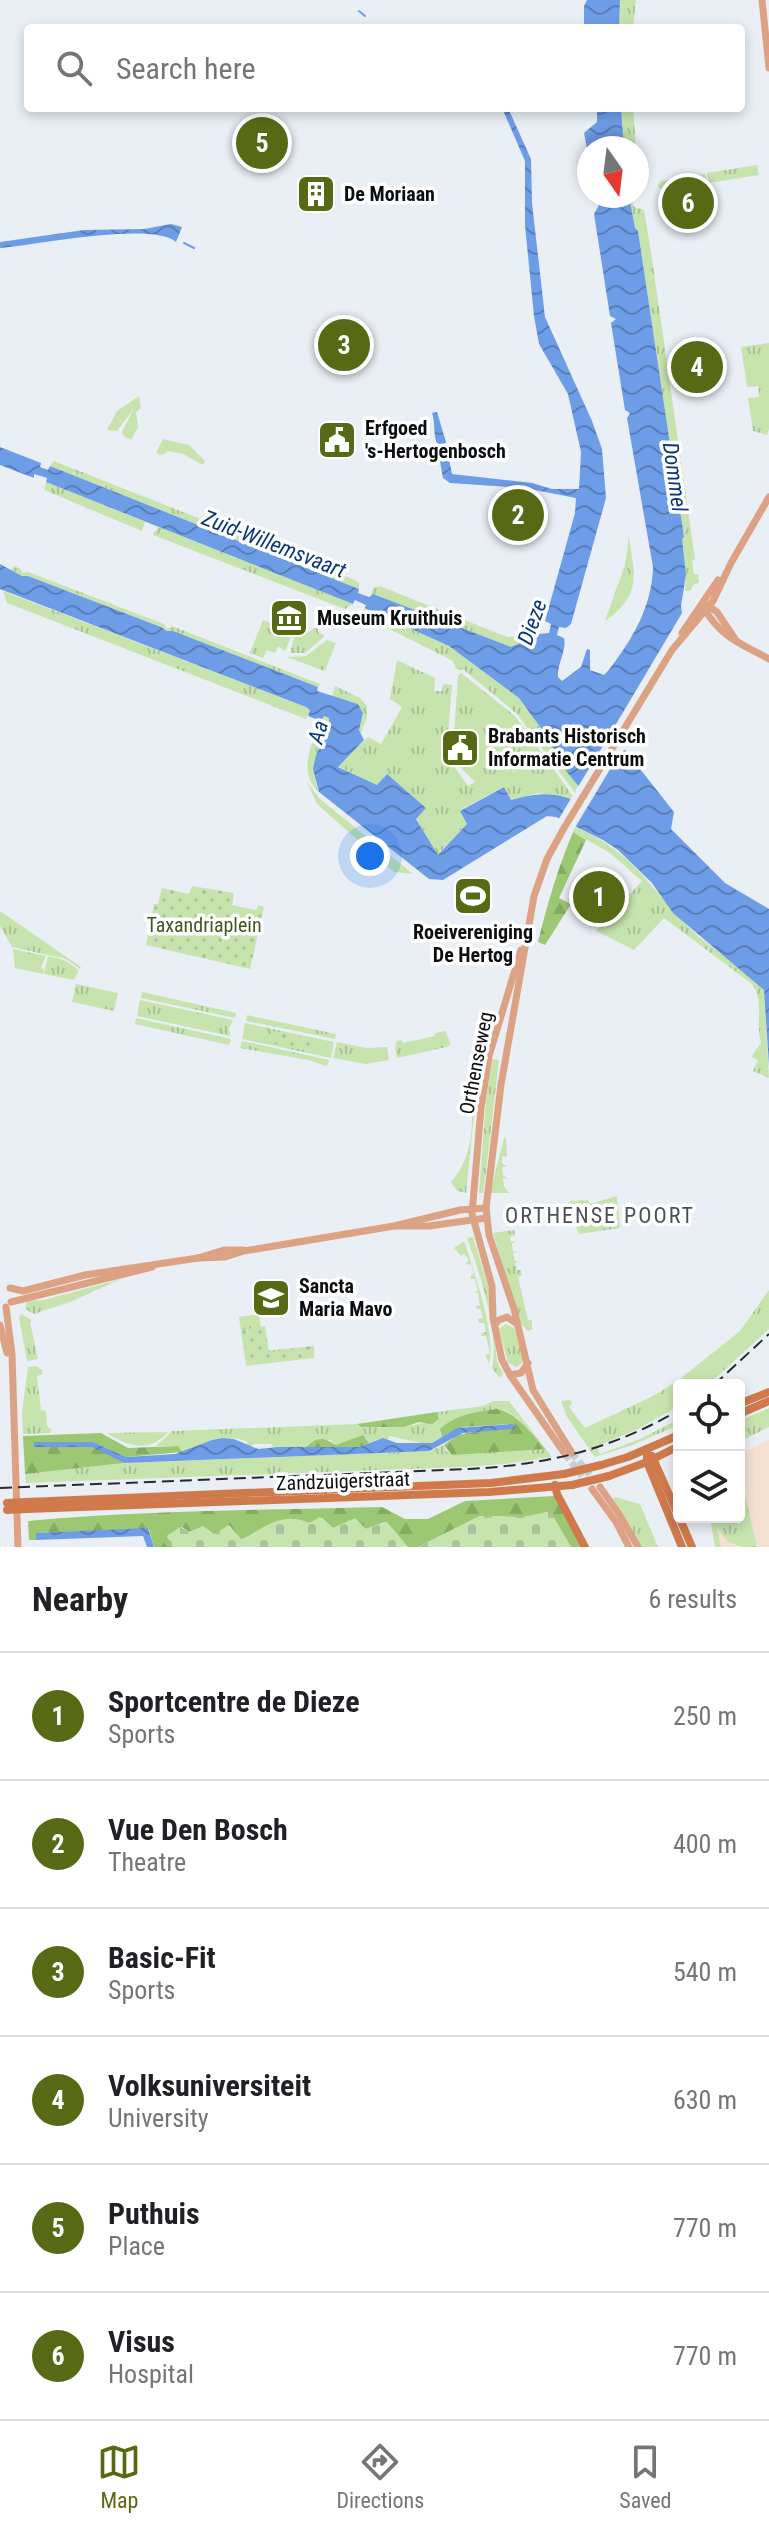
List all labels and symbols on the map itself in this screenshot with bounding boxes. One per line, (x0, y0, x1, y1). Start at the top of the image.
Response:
pin: 5 (236, 113, 288, 173)
north arrow (577, 136, 649, 208)
building icon: De Moriaan (295, 173, 337, 215)
pin: 6 (662, 173, 714, 233)
place label: De Moriaan (344, 182, 435, 206)
pin: 3 (318, 315, 370, 375)
pin: 4 (671, 337, 723, 397)
place label: Erfgoed 's-Hertogenbosch (365, 416, 506, 463)
public building icon: Erfgoed 's-Hertogenbosch (316, 419, 358, 461)
water label: Dommel (658, 441, 692, 514)
pin: 2 (492, 485, 544, 545)
water label: Zuid-Willemsvaart (198, 505, 350, 583)
water label: Dieze (512, 596, 552, 648)
museum icon: Museum Kruithuis (268, 597, 310, 639)
place label: Museum Kruithuis (317, 606, 462, 630)
water label: Aa (303, 718, 333, 747)
place label: Brabants Historisch Informatie Centrum (488, 724, 646, 771)
public building icon: Brabants Historisch Informatie Centrum (439, 727, 481, 769)
your location (350, 836, 390, 876)
pin: 1 (573, 867, 625, 927)
sports icon: Roeivereniging De Hertog (452, 875, 494, 917)
park label: Taxandriaplein (146, 913, 262, 937)
place label: Roeivereniging De Hertog (413, 920, 533, 967)
street label: Orthenseweg (454, 1010, 498, 1116)
district label: ORTHENSE POORT (505, 1203, 695, 1228)
place label: Sancta Maria Mavo (299, 1274, 393, 1321)
school or university icon: Sancta Maria Mavo (250, 1277, 292, 1319)
street label: Zandzuigerstraat (276, 1467, 410, 1495)

